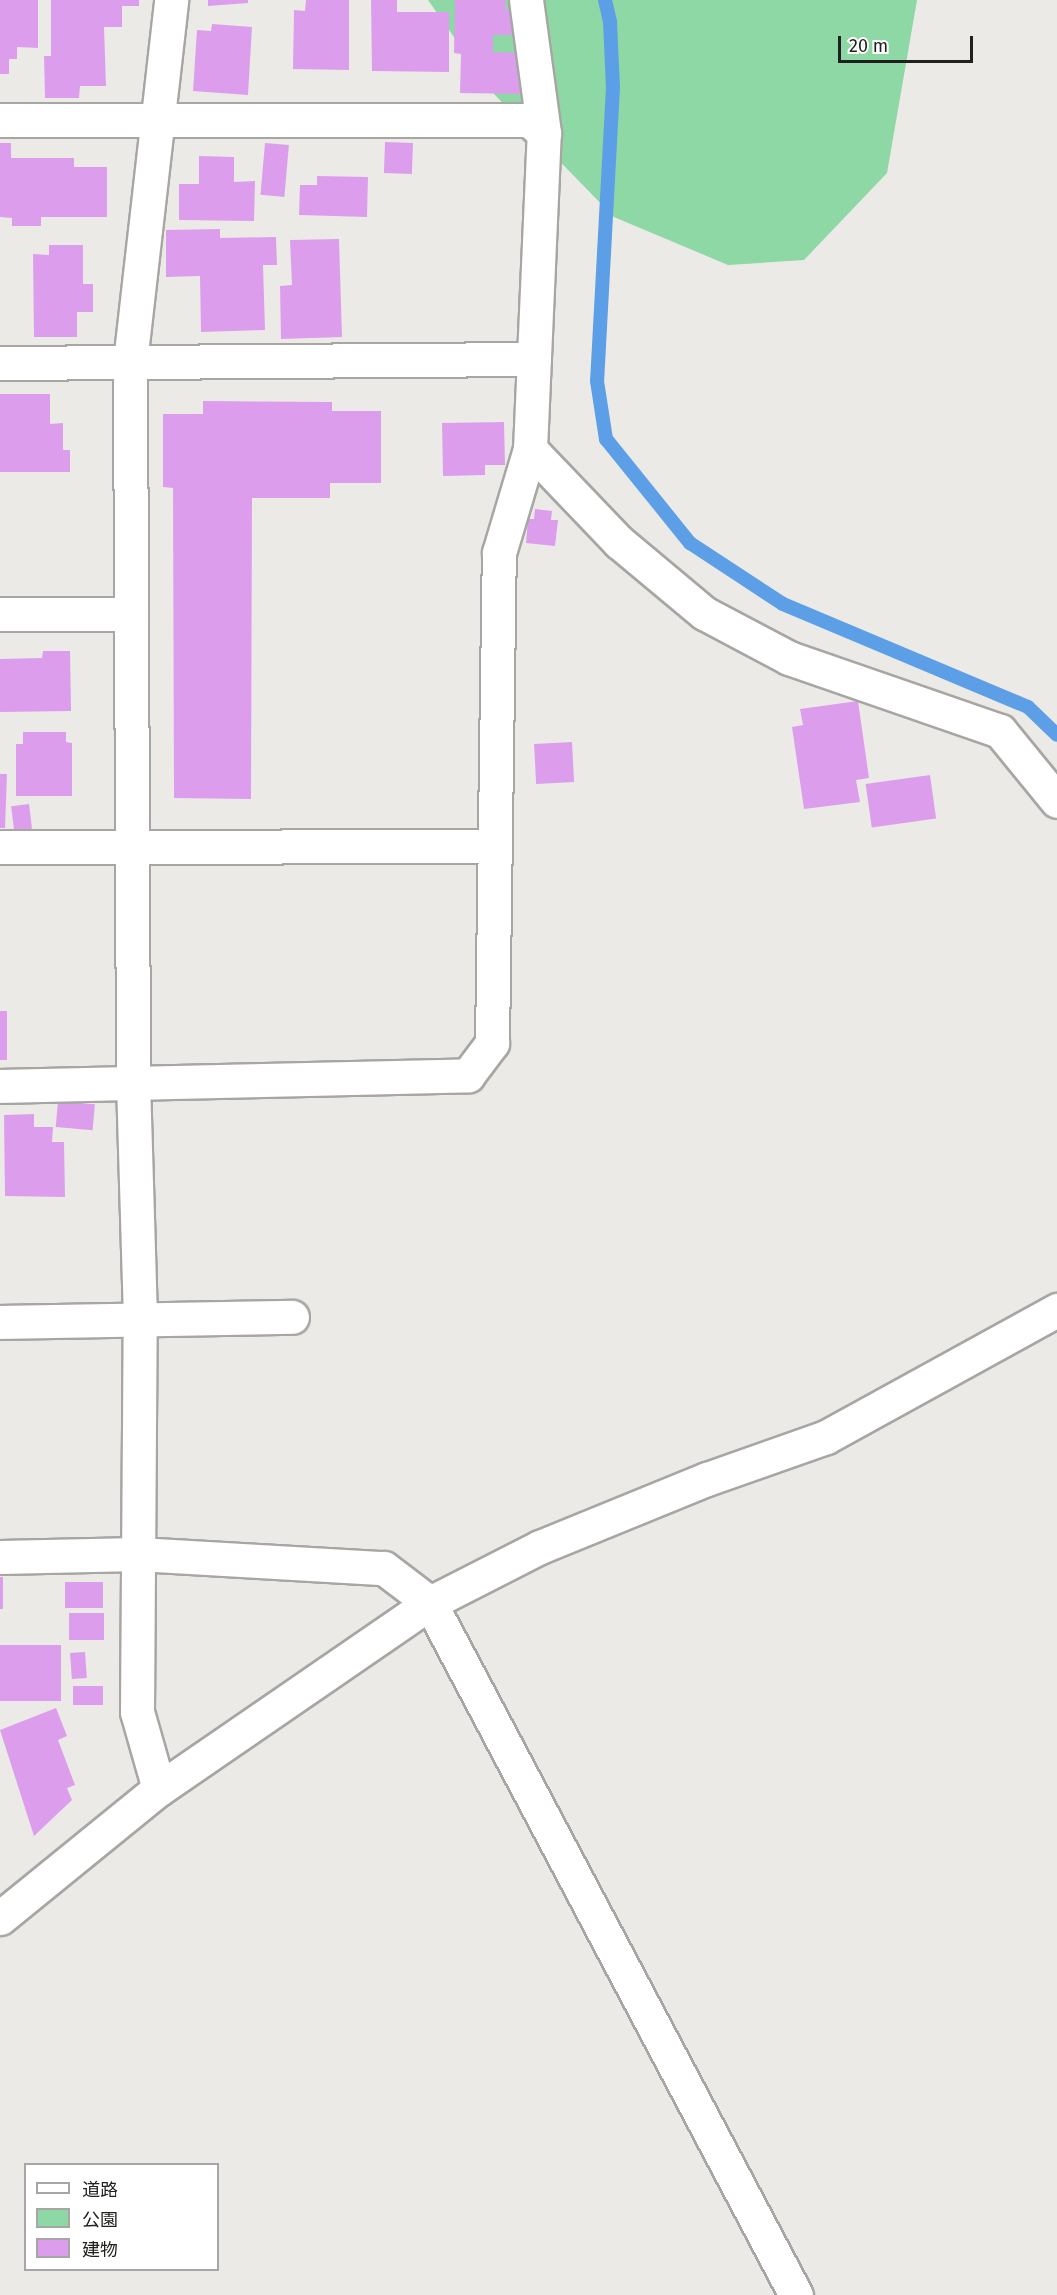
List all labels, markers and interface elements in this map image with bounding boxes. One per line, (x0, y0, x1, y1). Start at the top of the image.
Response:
scale bar (841, 24, 976, 62)
text: 20 m (849, 35, 888, 57)
legend (24, 2163, 219, 2271)
text: 道路 (82, 2179, 118, 2201)
text: 公園 (82, 2209, 118, 2231)
text: 建物 (82, 2239, 118, 2261)

